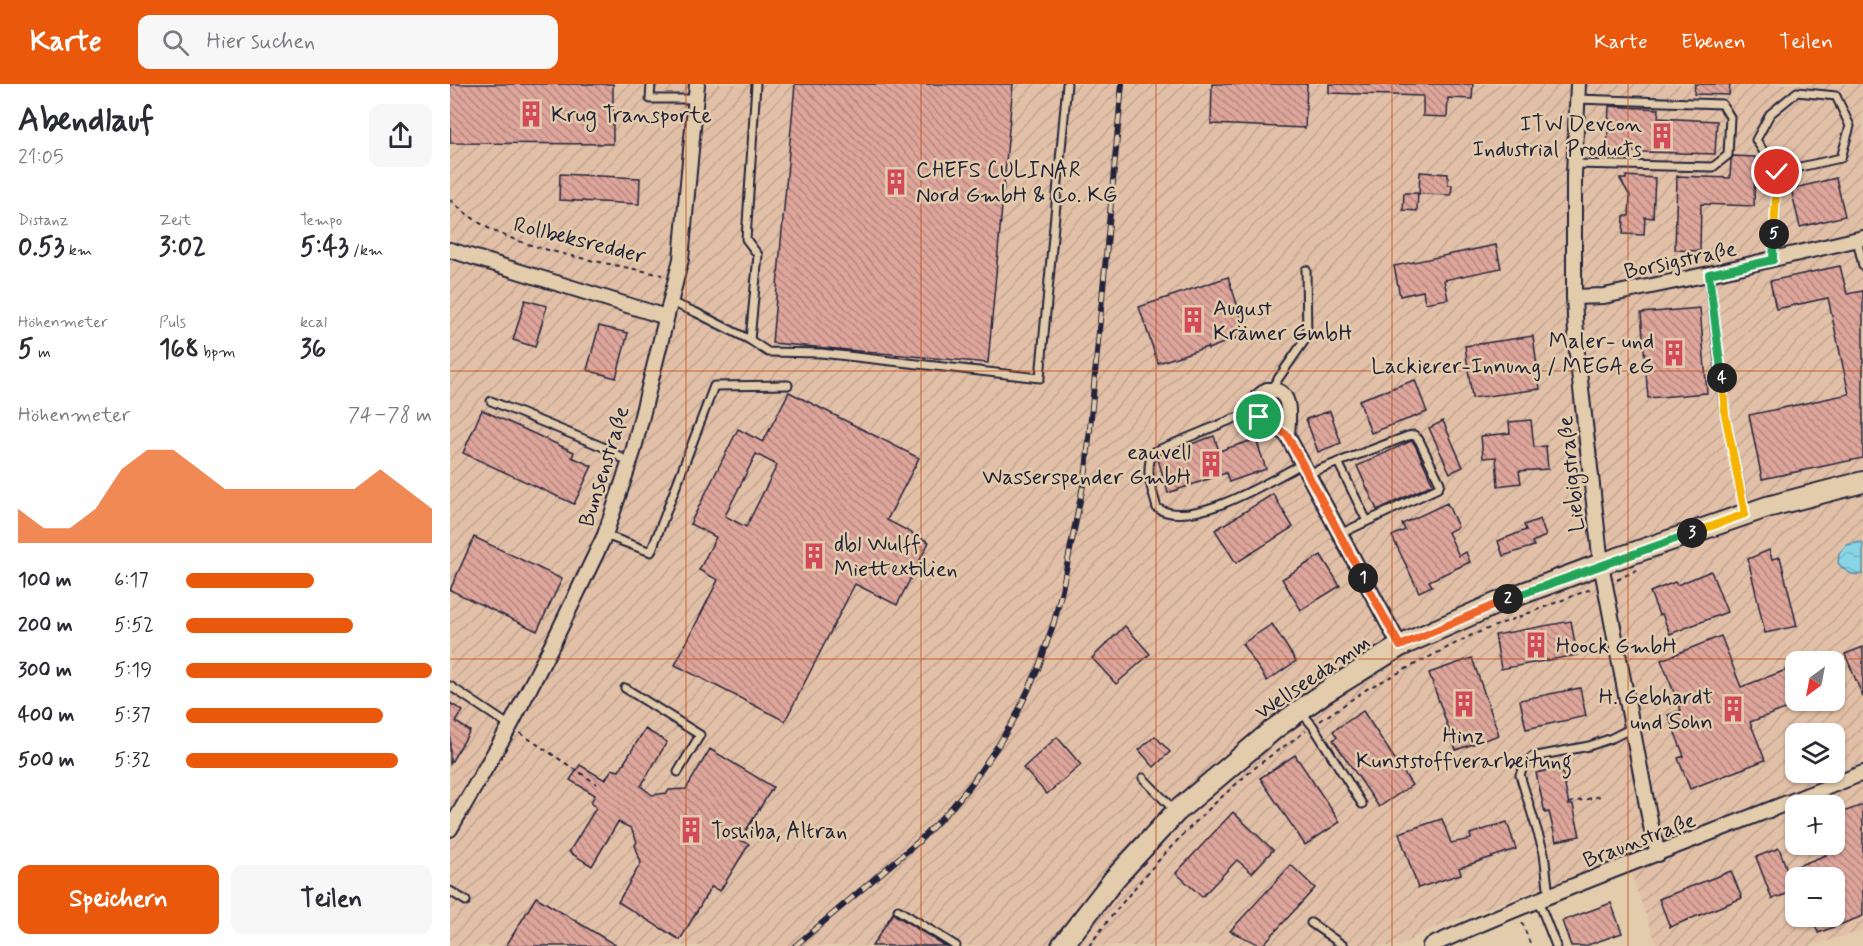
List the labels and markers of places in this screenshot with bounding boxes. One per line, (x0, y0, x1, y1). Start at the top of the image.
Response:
building icon: Krug Transporte (516, 99, 546, 129)
place label: Krug Transporte (551, 102, 712, 133)
place label: ITW Devcon Industrial Products (1473, 111, 1642, 164)
building icon: ITW Devcon Industrial Products (1647, 121, 1677, 151)
pin (1751, 146, 1802, 197)
place label: CHEFS CULINAR Nord GmbH & Co. KG (916, 157, 1117, 210)
building icon: CHEFS CULINAR Nord GmbH & Co. KG (881, 167, 911, 197)
pin: 5 (1759, 219, 1789, 249)
place label: August Krämer GmbH (1213, 295, 1352, 348)
building icon: August Krämer GmbH (1178, 305, 1208, 335)
place label: Maler- und Lackierer-Innung / MEGA eG (1371, 328, 1654, 382)
building icon: Maler- und Lackierer-Innung / MEGA eG (1659, 338, 1689, 368)
pin: 4 (1707, 363, 1737, 393)
pin (1233, 391, 1284, 442)
place label: eauvell Wasserspender GmbH (982, 439, 1191, 492)
building icon: eauvell Wasserspender GmbH (1196, 449, 1226, 479)
pin: 3 (1677, 518, 1707, 548)
place label: dbl Wulff Miettextilien (834, 531, 958, 584)
building icon: dbl Wulff Miettextilien (799, 541, 829, 571)
pin: 1 (1348, 563, 1378, 593)
pin: 2 (1493, 584, 1523, 614)
building icon: Hoock GmbH (1521, 630, 1551, 660)
place label: Hoock GmbH (1556, 633, 1677, 661)
place label: H. Gebhardt und Sohn (1599, 684, 1713, 737)
building icon: Hinz Kunststoffverarbeitung (1449, 689, 1479, 719)
building icon: H. Gebhardt und Sohn (1718, 694, 1748, 724)
place label: Hinz Kunststoffverarbeitung (1356, 723, 1572, 779)
building icon: Toshiba, Altran (676, 815, 706, 845)
place label: Toshiba, Altran (711, 818, 847, 846)

